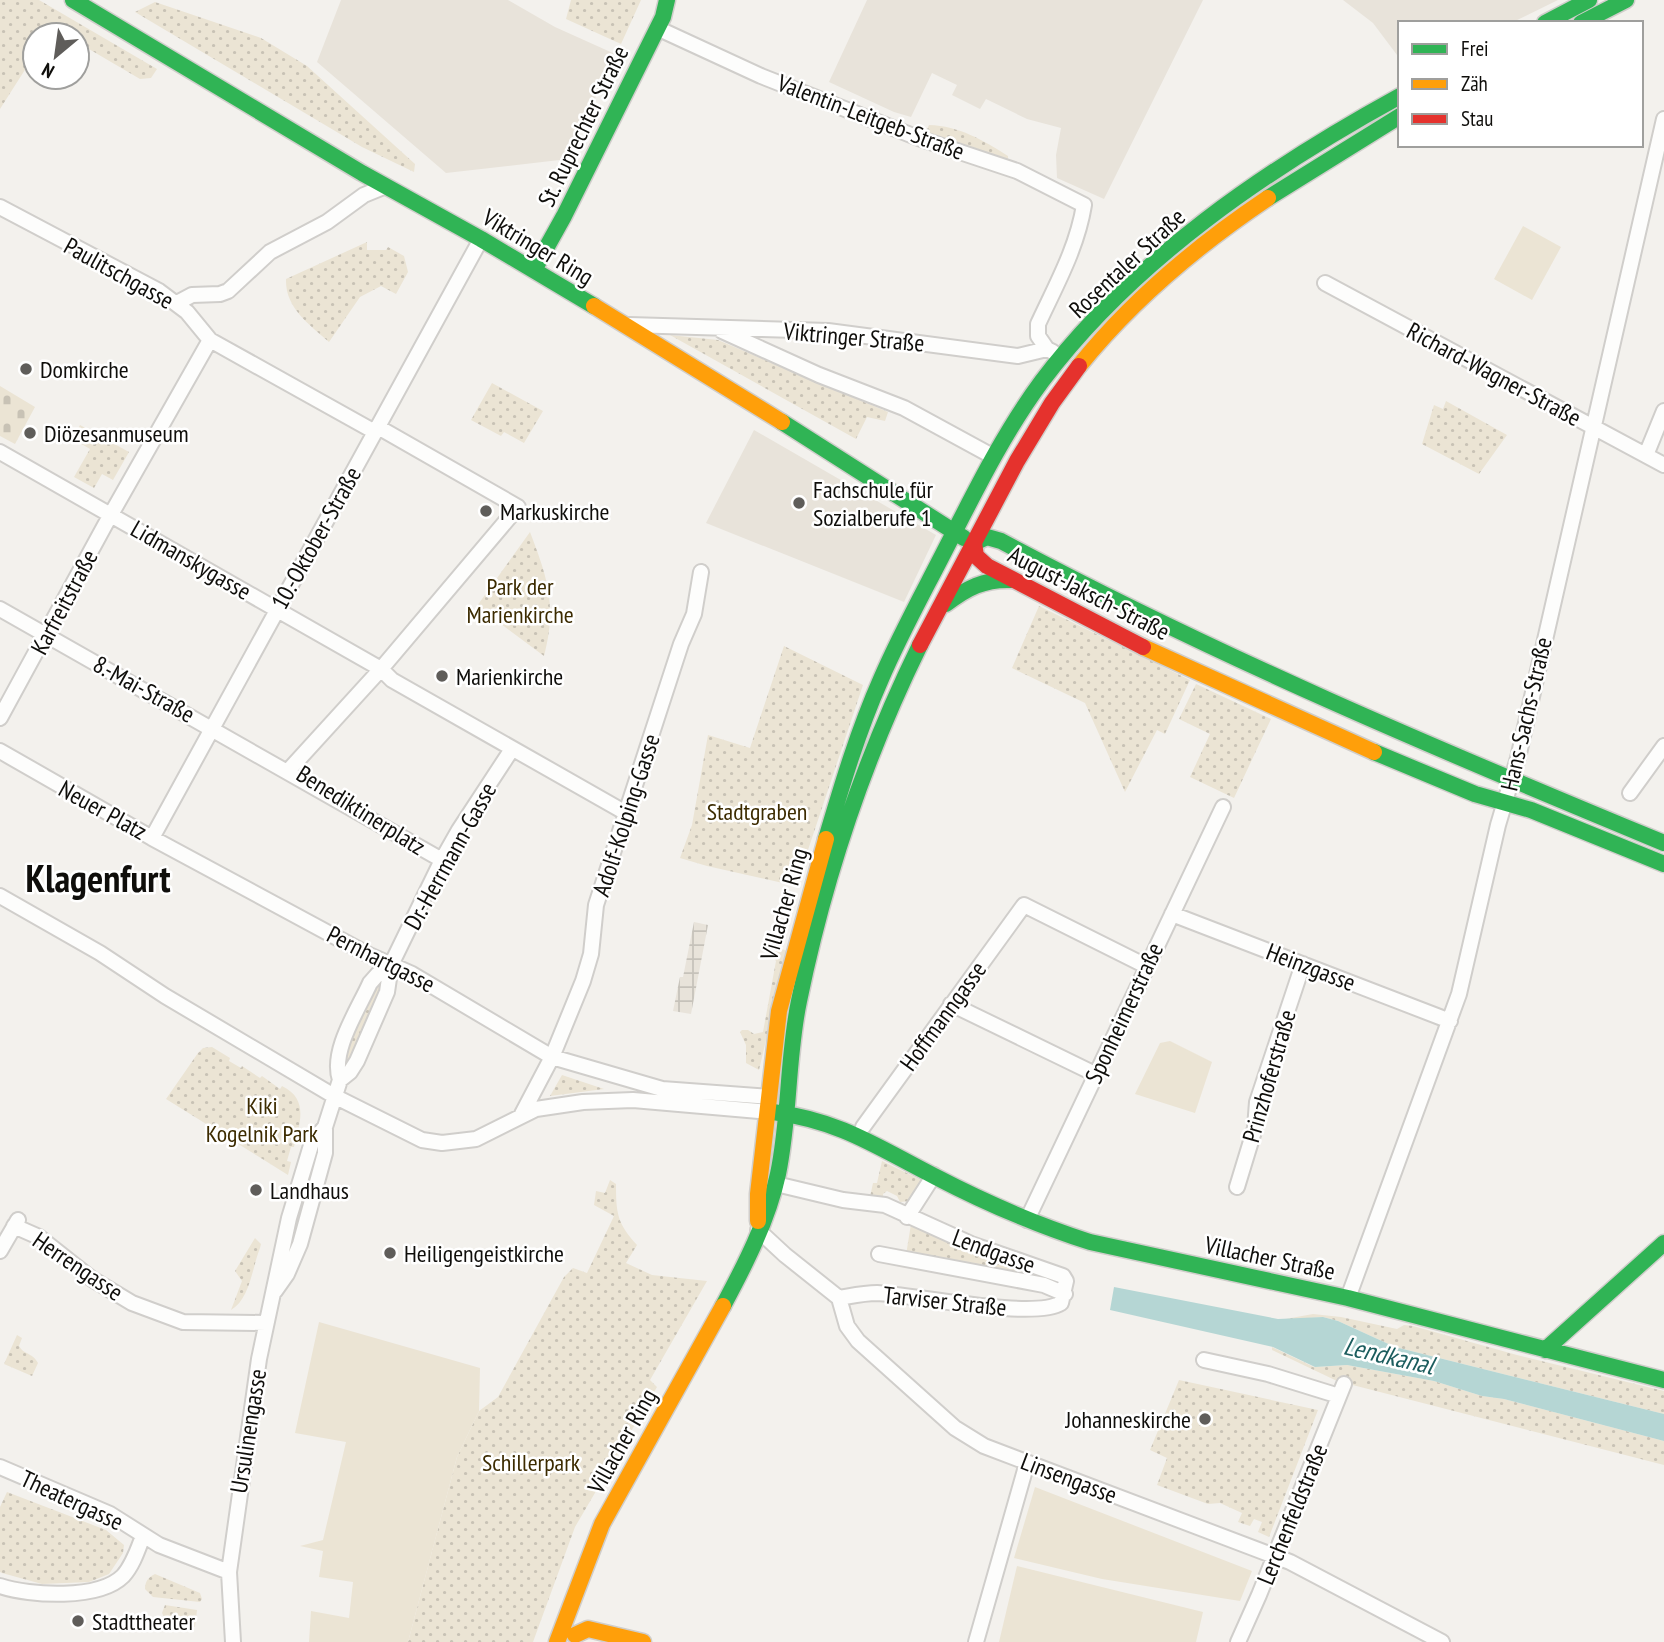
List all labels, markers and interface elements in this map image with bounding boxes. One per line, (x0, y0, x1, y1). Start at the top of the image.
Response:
north arrow (21, 21, 91, 91)
legend (1398, 21, 1643, 147)
text: Frei (1461, 35, 1489, 62)
street label: St. Ruprechter Straße (531, 41, 635, 211)
text: N (37, 58, 58, 84)
street label: Valentin-Leitgeb-Straße (772, 67, 969, 167)
text: Zäh (1461, 70, 1488, 97)
text: Stau (1461, 105, 1493, 132)
street label: Viktringer Ring (476, 201, 599, 292)
street label: Rosentaler Straße (1062, 201, 1192, 325)
street label: Paulitschgasse (59, 230, 179, 316)
street label: Viktringer Straße (781, 315, 926, 359)
street label: Richard-Wagner-Straße (1401, 315, 1587, 433)
place label: Domkirche (40, 354, 129, 385)
marker: Domkirche (18, 361, 34, 377)
place label: Diözesanmuseum (44, 418, 189, 449)
marker: Diözesanmuseum (22, 425, 38, 441)
street label: 10.-Oktober-Straße (264, 461, 368, 615)
place label: Fachschule für Sozialberufe 1 (813, 474, 933, 533)
marker: Fachschule für Sozialberufe 1 (791, 495, 807, 511)
place label: Markuskirche (500, 496, 609, 527)
marker: Markuskirche (478, 503, 494, 519)
street label: Lidmanskygasse (125, 513, 257, 607)
street label: August-Jaksch-Straße (1003, 539, 1175, 647)
street label: Karfreitstraße (23, 544, 105, 660)
park label: Park der Marienkirche (466, 571, 574, 630)
street label: Hans-Sachs-Straße (1493, 634, 1559, 794)
street label: 8.-Mai-Straße (88, 648, 200, 730)
place label: Marienkirche (456, 661, 563, 692)
marker: Marienkirche (434, 668, 450, 684)
street label: Adolf-Kolping-Gasse (585, 730, 667, 900)
street label: Benediktinerplatz (291, 758, 431, 862)
street label: Neuer Platz (53, 773, 153, 847)
street label: Dr.-Herrmann-Gasse (397, 777, 503, 935)
park label: Stadtgraben (707, 796, 807, 827)
street label: Villacher Ring (753, 844, 815, 965)
district label: Klagenfurt (25, 853, 171, 902)
street label: Pernhartgasse (322, 919, 440, 999)
street label: Heinzgasse (1262, 936, 1360, 998)
street label: Sponheimerstraße (1078, 938, 1170, 1088)
street label: Hoffmanngasse (893, 955, 993, 1077)
street label: Prinzhoferstraße (1235, 1006, 1303, 1146)
park label: Kiki Kogelnik Park (206, 1090, 319, 1149)
place label: Landhaus (270, 1175, 349, 1206)
marker: Landhaus (248, 1182, 264, 1198)
street label: Lendgasse (948, 1222, 1040, 1280)
street label: Herrengasse (27, 1224, 129, 1308)
street label: Villacher Straße (1201, 1229, 1338, 1287)
place label: Heiligengeistkirche (404, 1238, 564, 1269)
marker: Heiligengeistkirche (382, 1245, 398, 1261)
street label: Tarviser Straße (882, 1279, 1008, 1323)
water label: Lendkanal (1341, 1329, 1440, 1382)
street label: Ursulinengasse (223, 1367, 273, 1495)
street label: Villacher Ring (580, 1383, 664, 1500)
place label: Johanneskirche (1064, 1404, 1191, 1435)
marker: Johanneskirche (1197, 1411, 1213, 1427)
street label: Lerchenfeldstraße (1250, 1439, 1334, 1589)
street label: Linsengasse (1017, 1446, 1121, 1510)
park label: Schillerpark (482, 1447, 581, 1478)
street label: Theatergasse (16, 1463, 128, 1537)
place label: Stadttheater (92, 1606, 195, 1637)
marker: Stadttheater (70, 1613, 86, 1629)

